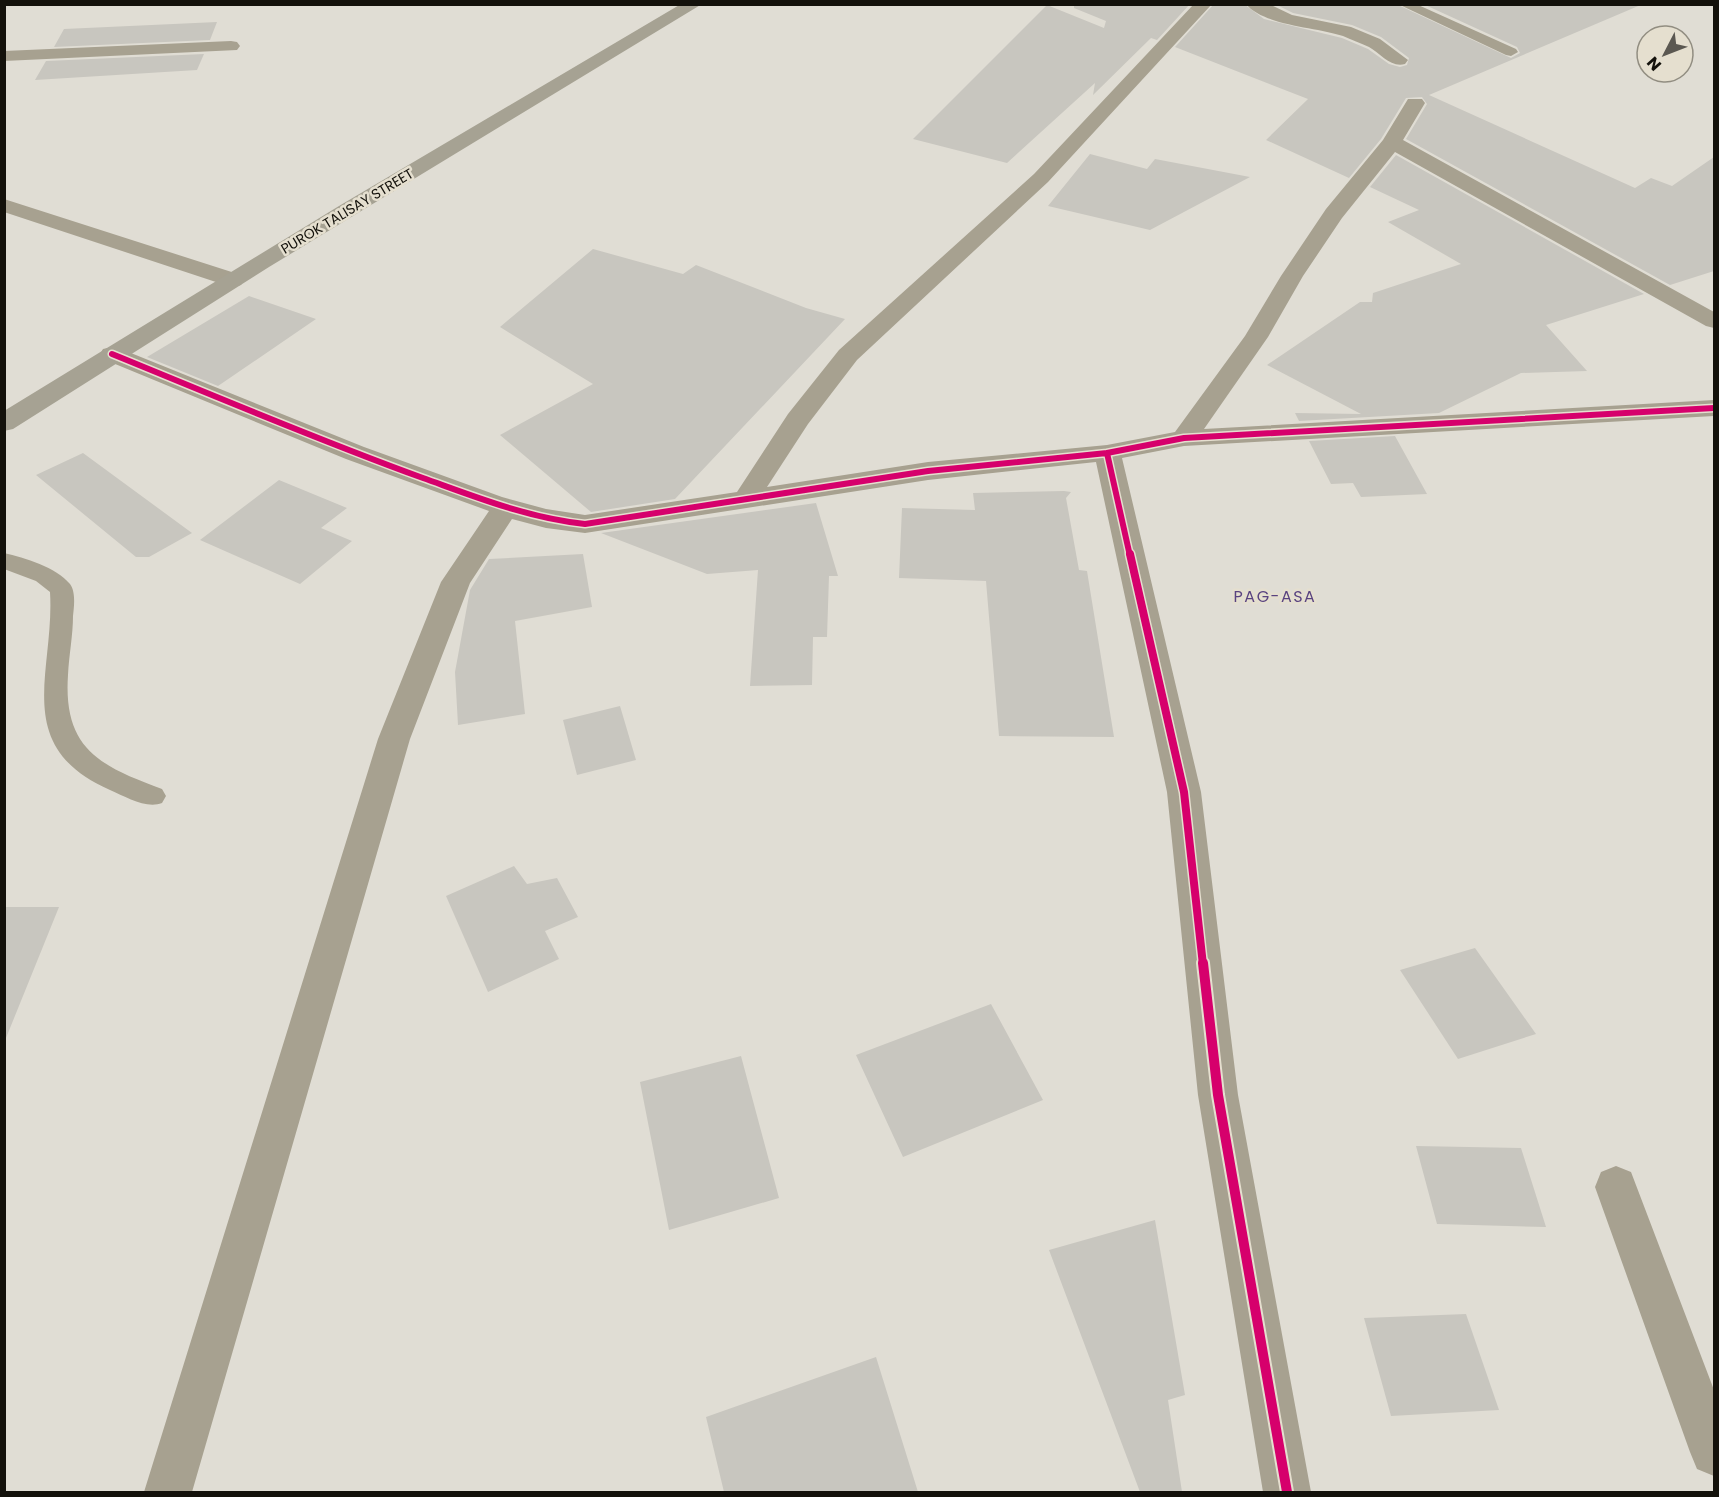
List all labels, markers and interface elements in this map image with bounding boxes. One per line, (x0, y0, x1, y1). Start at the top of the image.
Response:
north arrow (1635, 24, 1695, 84)
text: N (1642, 52, 1667, 76)
street label: PUROK TALISAY STREET (277, 163, 417, 259)
district label: PAG-ASA (1234, 585, 1316, 608)

